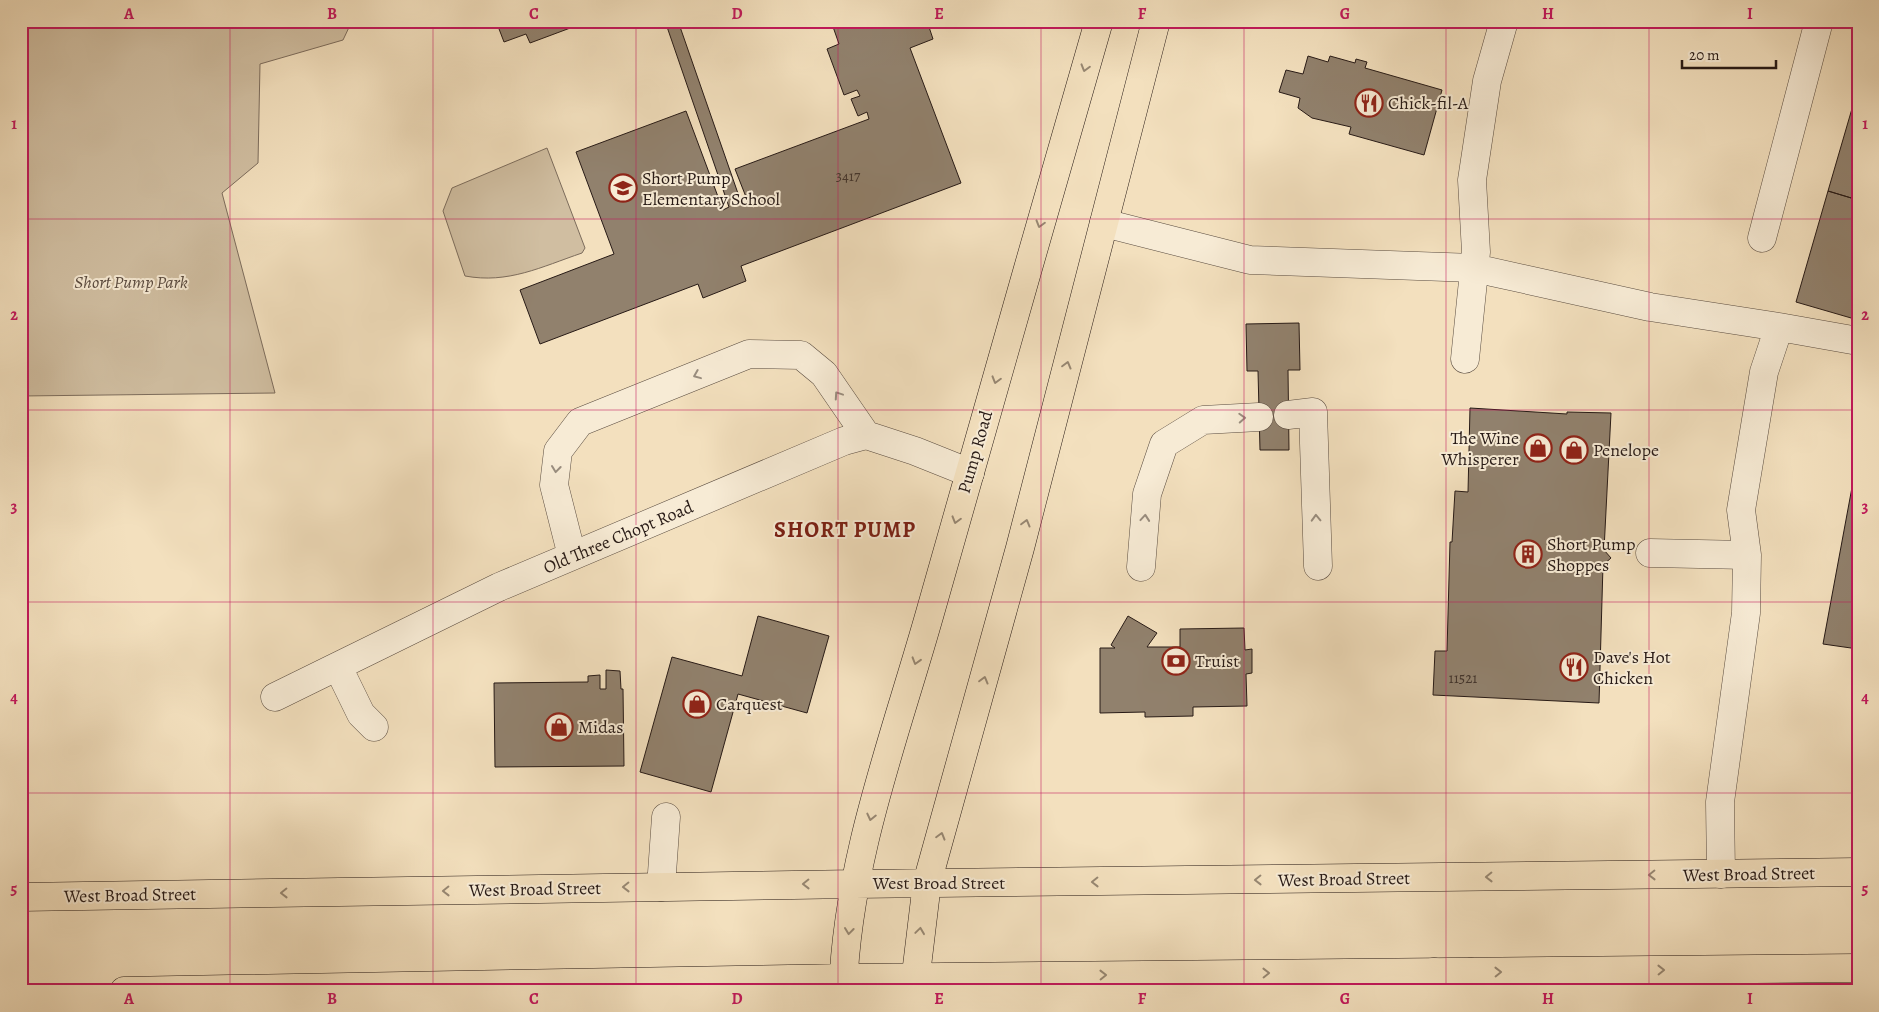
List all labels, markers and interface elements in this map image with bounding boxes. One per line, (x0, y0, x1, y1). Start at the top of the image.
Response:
text: A (123, 3, 135, 25)
text: B (327, 3, 337, 25)
text: C (529, 3, 539, 25)
text: D (731, 3, 743, 25)
text: E (934, 3, 944, 25)
text: F (1138, 3, 1147, 25)
text: G (1340, 3, 1350, 25)
text: H (1542, 3, 1554, 25)
text: I (1747, 3, 1753, 25)
scale bar (1682, 38, 1775, 70)
text: 20 m (1689, 45, 1720, 65)
one-way arrow (1081, 63, 1091, 72)
restaurant icon: Chick-fil-A (1354, 88, 1384, 118)
place label: Chick-fil-A (1388, 91, 1469, 115)
text: 1 (11, 113, 17, 135)
text: 1 (1862, 113, 1868, 135)
place label: Short Pump Elementary School (642, 166, 780, 211)
house number: 3417 (836, 166, 861, 186)
school or university icon: Short Pump Elementary School (608, 173, 638, 203)
one-way arrow (1036, 220, 1046, 228)
park label: Short Pump Park (74, 270, 188, 294)
text: 2 (10, 304, 18, 326)
text: 2 (1861, 304, 1869, 326)
one-way arrow (1061, 361, 1072, 370)
one-way arrow (694, 369, 702, 379)
one-way arrow (991, 376, 1001, 384)
one-way arrow (835, 391, 844, 400)
street label: Pump Road (952, 407, 998, 496)
one-way arrow (1238, 412, 1246, 423)
place label: The Wine Whisperer (1440, 426, 1519, 471)
shop icon: The Wine Whisperer (1523, 433, 1553, 463)
shop icon: Penelope (1559, 435, 1589, 465)
place label: Penelope (1593, 438, 1659, 462)
one-way arrow (551, 465, 562, 473)
street label: Old Three Chopt Road (539, 494, 697, 579)
text: 3 (11, 496, 18, 518)
text: 3 (1862, 496, 1869, 518)
one-way arrow (1311, 513, 1322, 521)
one-way arrow (1139, 514, 1150, 522)
district label: SHORT PUMP (774, 515, 916, 545)
one-way arrow (952, 515, 962, 523)
one-way arrow (1020, 518, 1031, 527)
place label: Short Pump Shoppes (1547, 532, 1635, 577)
building icon: Short Pump Shoppes (1513, 539, 1543, 569)
place label: Dave's Hot Chicken (1593, 645, 1671, 690)
bank icon: Truist (1161, 646, 1191, 676)
place label: Truist (1195, 649, 1239, 673)
restaurant icon: Dave's Hot Chicken (1559, 652, 1589, 682)
one-way arrow (912, 656, 922, 665)
house number: 11521 (1449, 668, 1477, 688)
one-way arrow (979, 676, 989, 684)
text: 4 (10, 687, 18, 709)
text: 4 (1861, 687, 1869, 709)
shop icon: Carquest (682, 689, 712, 719)
place label: Carquest (716, 692, 783, 716)
shop icon: Midas (544, 712, 574, 742)
place label: Midas (578, 715, 623, 739)
one-way arrow (866, 813, 877, 822)
one-way arrow (936, 833, 946, 841)
street label: West Broad Street (1682, 861, 1815, 887)
street label: West Broad Street (1277, 866, 1410, 892)
one-way arrow (1647, 870, 1655, 880)
street label: West Broad Street (872, 871, 1005, 895)
one-way arrow (1485, 872, 1492, 882)
one-way arrow (1253, 875, 1261, 885)
street label: West Broad Street (468, 876, 601, 902)
one-way arrow (1091, 877, 1098, 887)
text: 5 (11, 878, 18, 900)
text: 5 (1862, 878, 1869, 900)
one-way arrow (802, 879, 810, 889)
street label: West Broad Street (63, 882, 196, 908)
one-way arrow (622, 882, 630, 893)
one-way arrow (442, 886, 450, 896)
one-way arrow (280, 888, 288, 898)
one-way arrow (914, 926, 925, 934)
one-way arrow (844, 927, 855, 935)
one-way arrow (1657, 965, 1665, 975)
one-way arrow (1494, 966, 1502, 977)
one-way arrow (1262, 968, 1270, 978)
one-way arrow (1099, 970, 1107, 981)
text: A (123, 988, 135, 1010)
text: B (327, 988, 337, 1010)
text: C (529, 988, 539, 1010)
text: D (731, 988, 743, 1010)
text: E (934, 988, 944, 1010)
text: F (1138, 988, 1147, 1010)
text: G (1340, 988, 1350, 1010)
text: H (1542, 988, 1554, 1010)
text: I (1747, 988, 1753, 1010)

